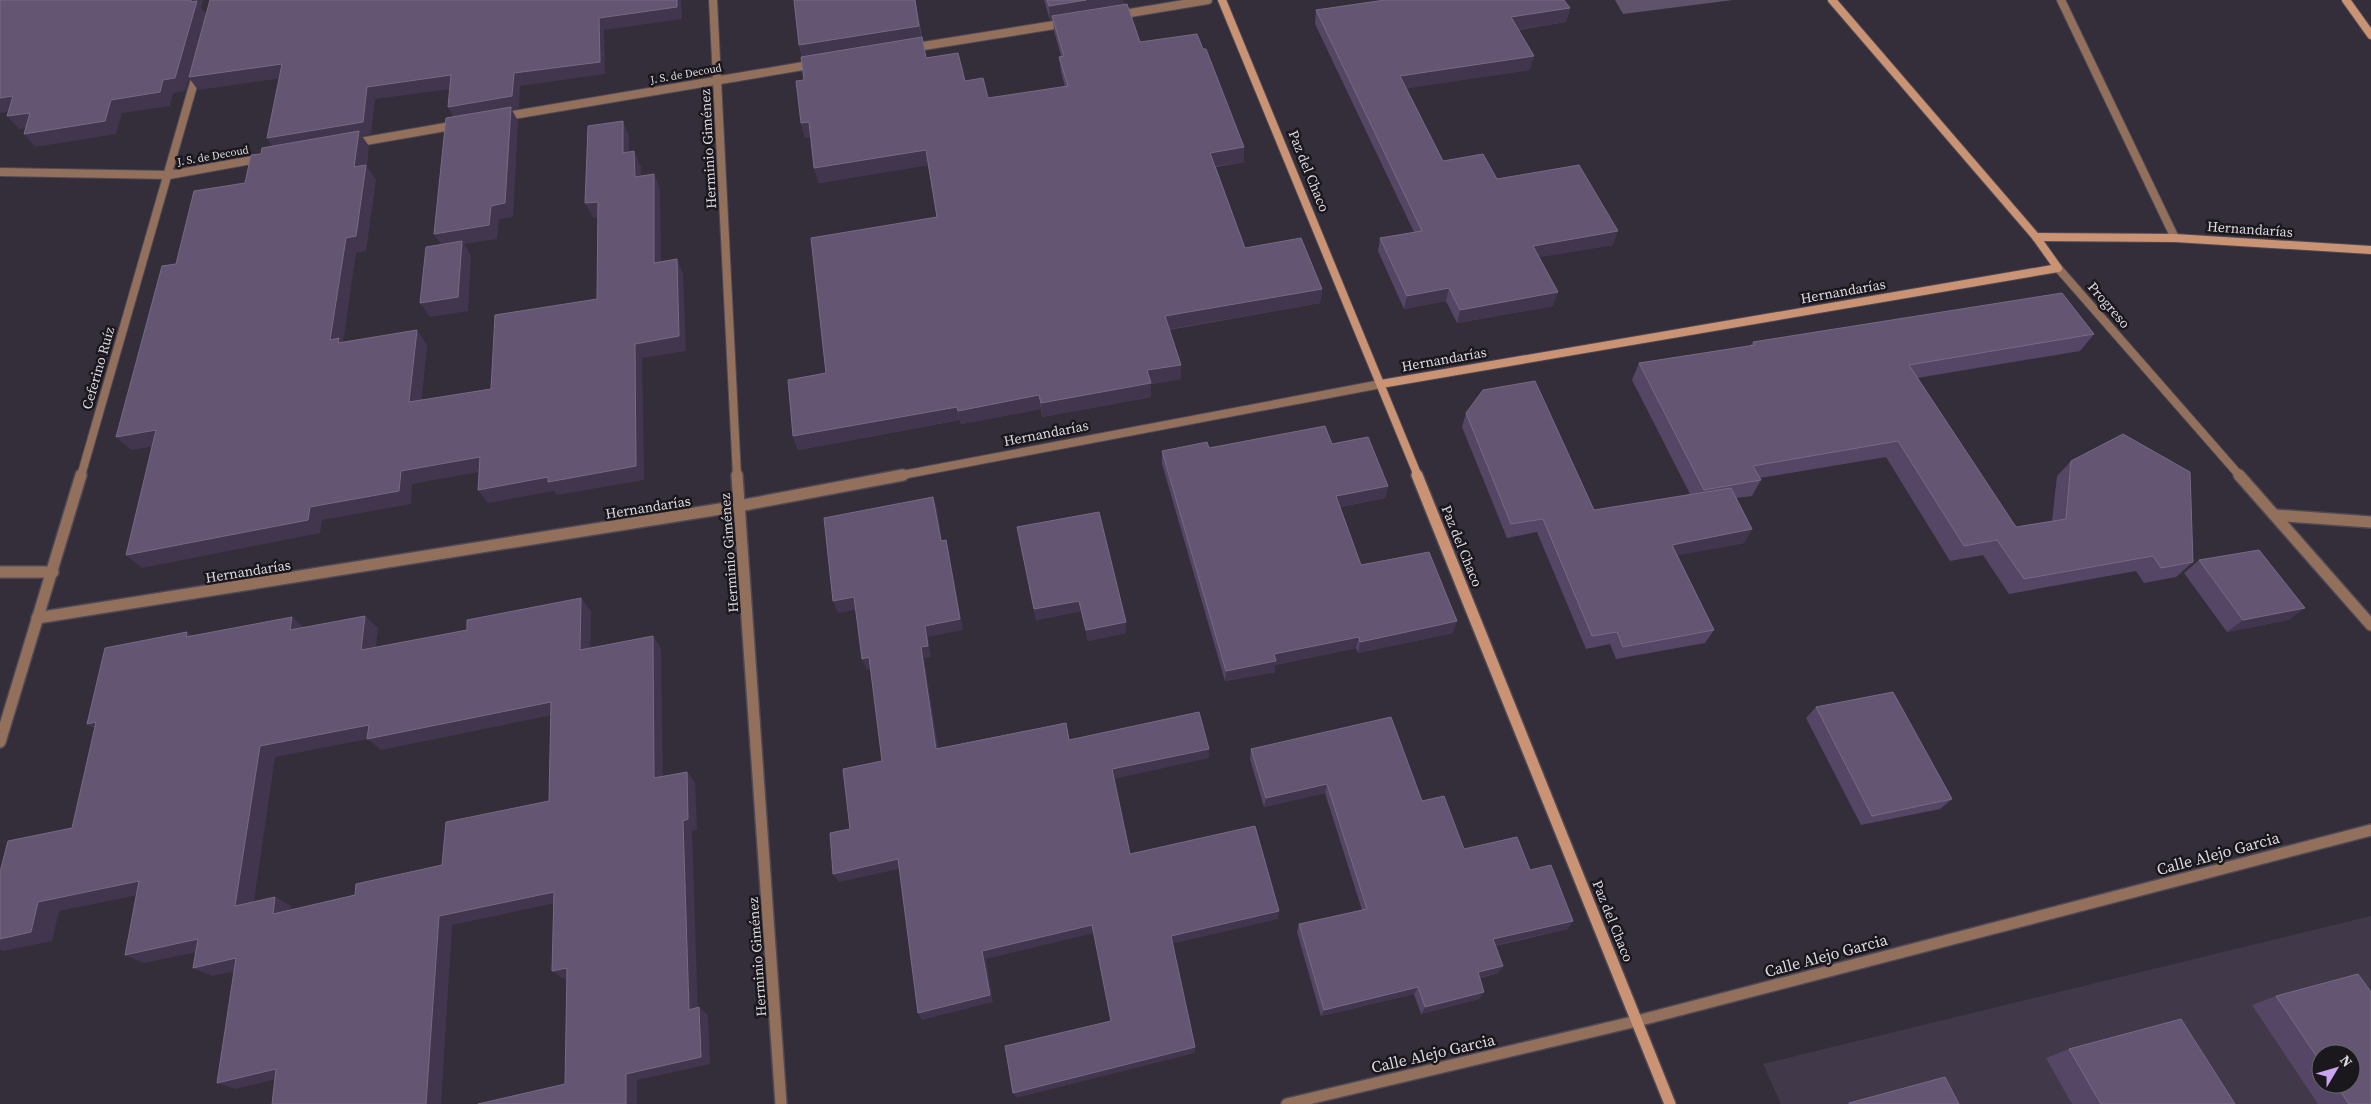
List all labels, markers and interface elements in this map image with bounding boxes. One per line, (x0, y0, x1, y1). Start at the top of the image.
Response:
street label: J. S. de Decoud (648, 60, 724, 88)
street label: Herminio Giménez (695, 88, 721, 209)
street label: Paz del Chaco (1284, 127, 1335, 215)
street label: J. S. de Decoud (175, 142, 251, 170)
street label: Hernandarías (2206, 216, 2294, 242)
street label: Hernandarías (1799, 274, 1887, 308)
street label: Progreso (2083, 277, 2135, 333)
street label: Ceferino Ruíz (77, 324, 119, 412)
street label: Hernandarías (1400, 342, 1488, 376)
street label: Hernandarías (1002, 415, 1090, 451)
street label: Hernandarías (604, 490, 692, 524)
street label: Herminio Giménez (715, 492, 743, 613)
street label: Paz del Chaco (1437, 502, 1488, 590)
street label: Hernandarías (204, 554, 292, 588)
street label: Calle Alejo Garcia (2154, 826, 2283, 880)
street label: Paz del Chaco (1588, 877, 1639, 965)
street label: Herminio Giménez (743, 896, 771, 1017)
street label: Calle Alejo Garcia (1762, 928, 1891, 982)
street label: Calle Alejo Garcia (1369, 1028, 1498, 1078)
north arrow (2311, 1044, 2361, 1094)
text: N (2335, 1051, 2357, 1071)

